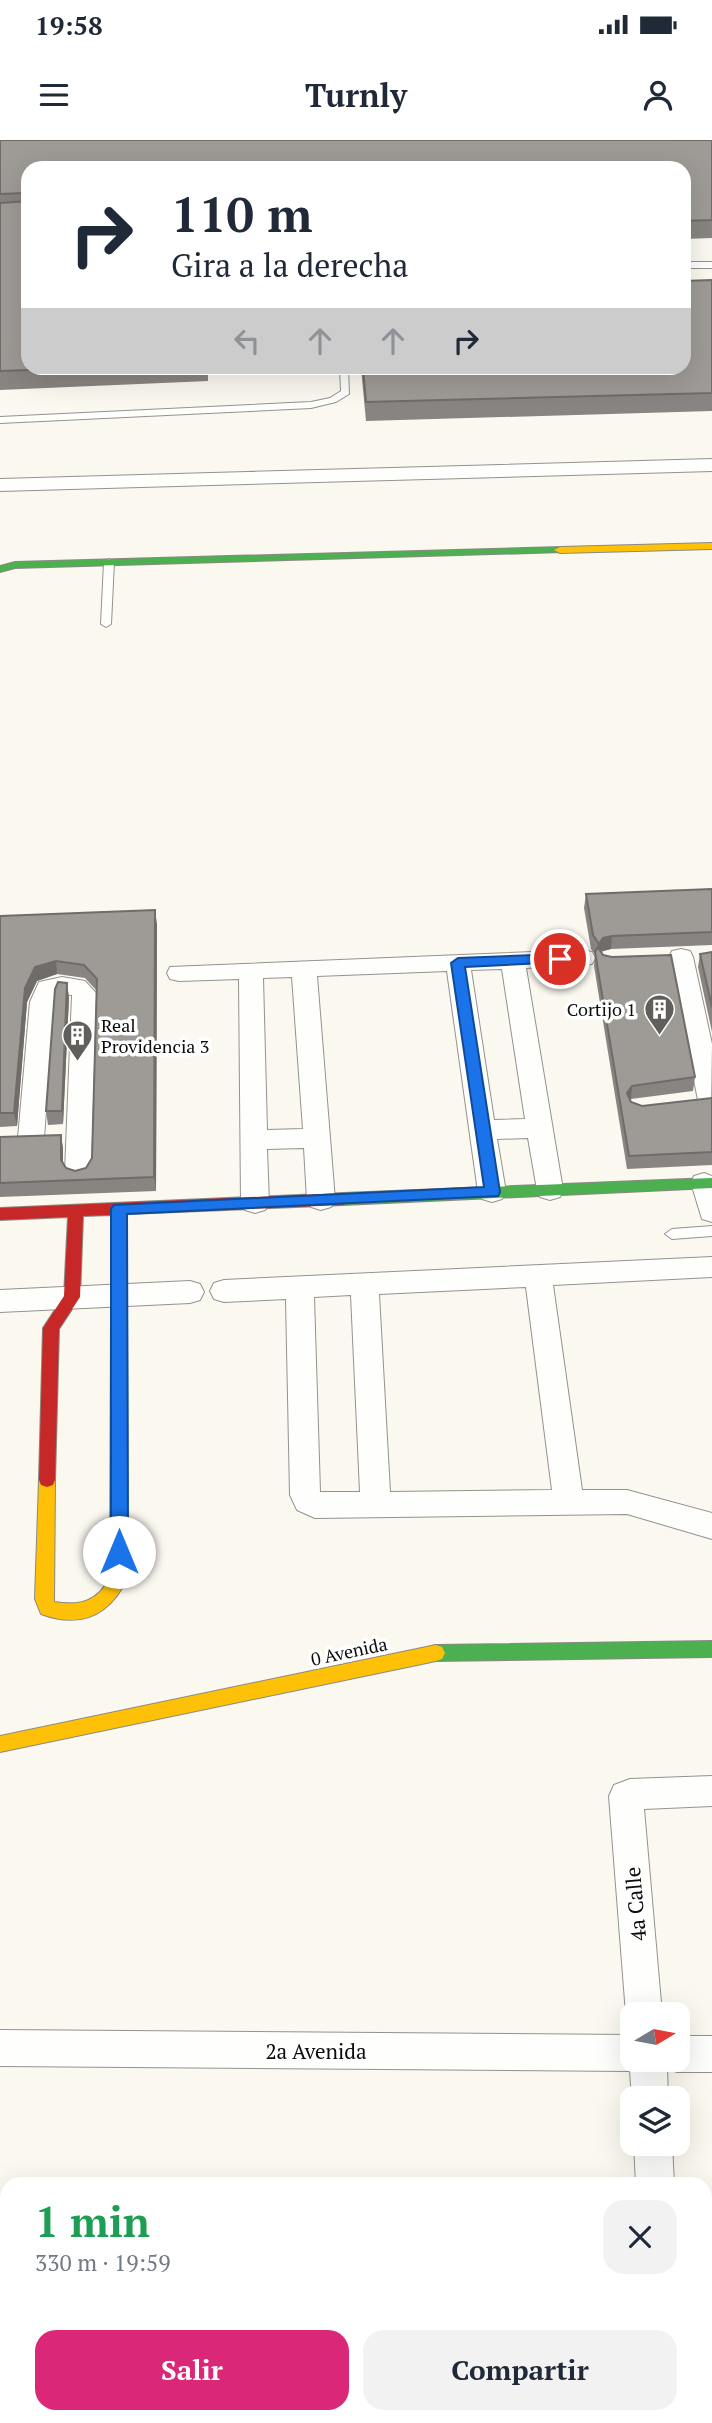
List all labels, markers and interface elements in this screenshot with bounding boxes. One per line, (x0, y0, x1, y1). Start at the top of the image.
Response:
text: 19:58 (35, 8, 103, 42)
text: Turnly (305, 74, 407, 116)
icon: menu (35, 76, 73, 114)
icon: person (639, 76, 677, 114)
text: 110 m (171, 181, 313, 246)
icon: right (56, 189, 147, 280)
text: Gira a la derecha (171, 244, 408, 286)
icon: left (228, 322, 266, 360)
icon: ahead (301, 322, 339, 360)
icon: ahead (374, 322, 412, 360)
icon: right (447, 322, 485, 360)
pin (530, 929, 590, 989)
icon: arrive (541, 940, 579, 978)
building icon: Cortijo 1 (642, 992, 676, 1036)
place label: Cortijo 1 (567, 997, 636, 1021)
place label: Real Providencia 3 (101, 1013, 209, 1058)
building icon: Real Providencia 3 (61, 1018, 95, 1062)
position arrow (82, 1515, 156, 1589)
street label: 0 Avenida (309, 1631, 389, 1671)
street label: 4a Calle (618, 1866, 652, 1942)
north arrow (620, 2002, 690, 2072)
map controls (620, 2002, 690, 2156)
street label: 2a Avenida (265, 2037, 367, 2065)
button: layers (620, 2086, 690, 2156)
text: 1 min (35, 2193, 150, 2249)
button: close (603, 2200, 677, 2274)
text: 330 m · 19:59 (35, 2247, 170, 2278)
button: Salir (35, 2330, 349, 2410)
button: Compartir (363, 2330, 677, 2410)

